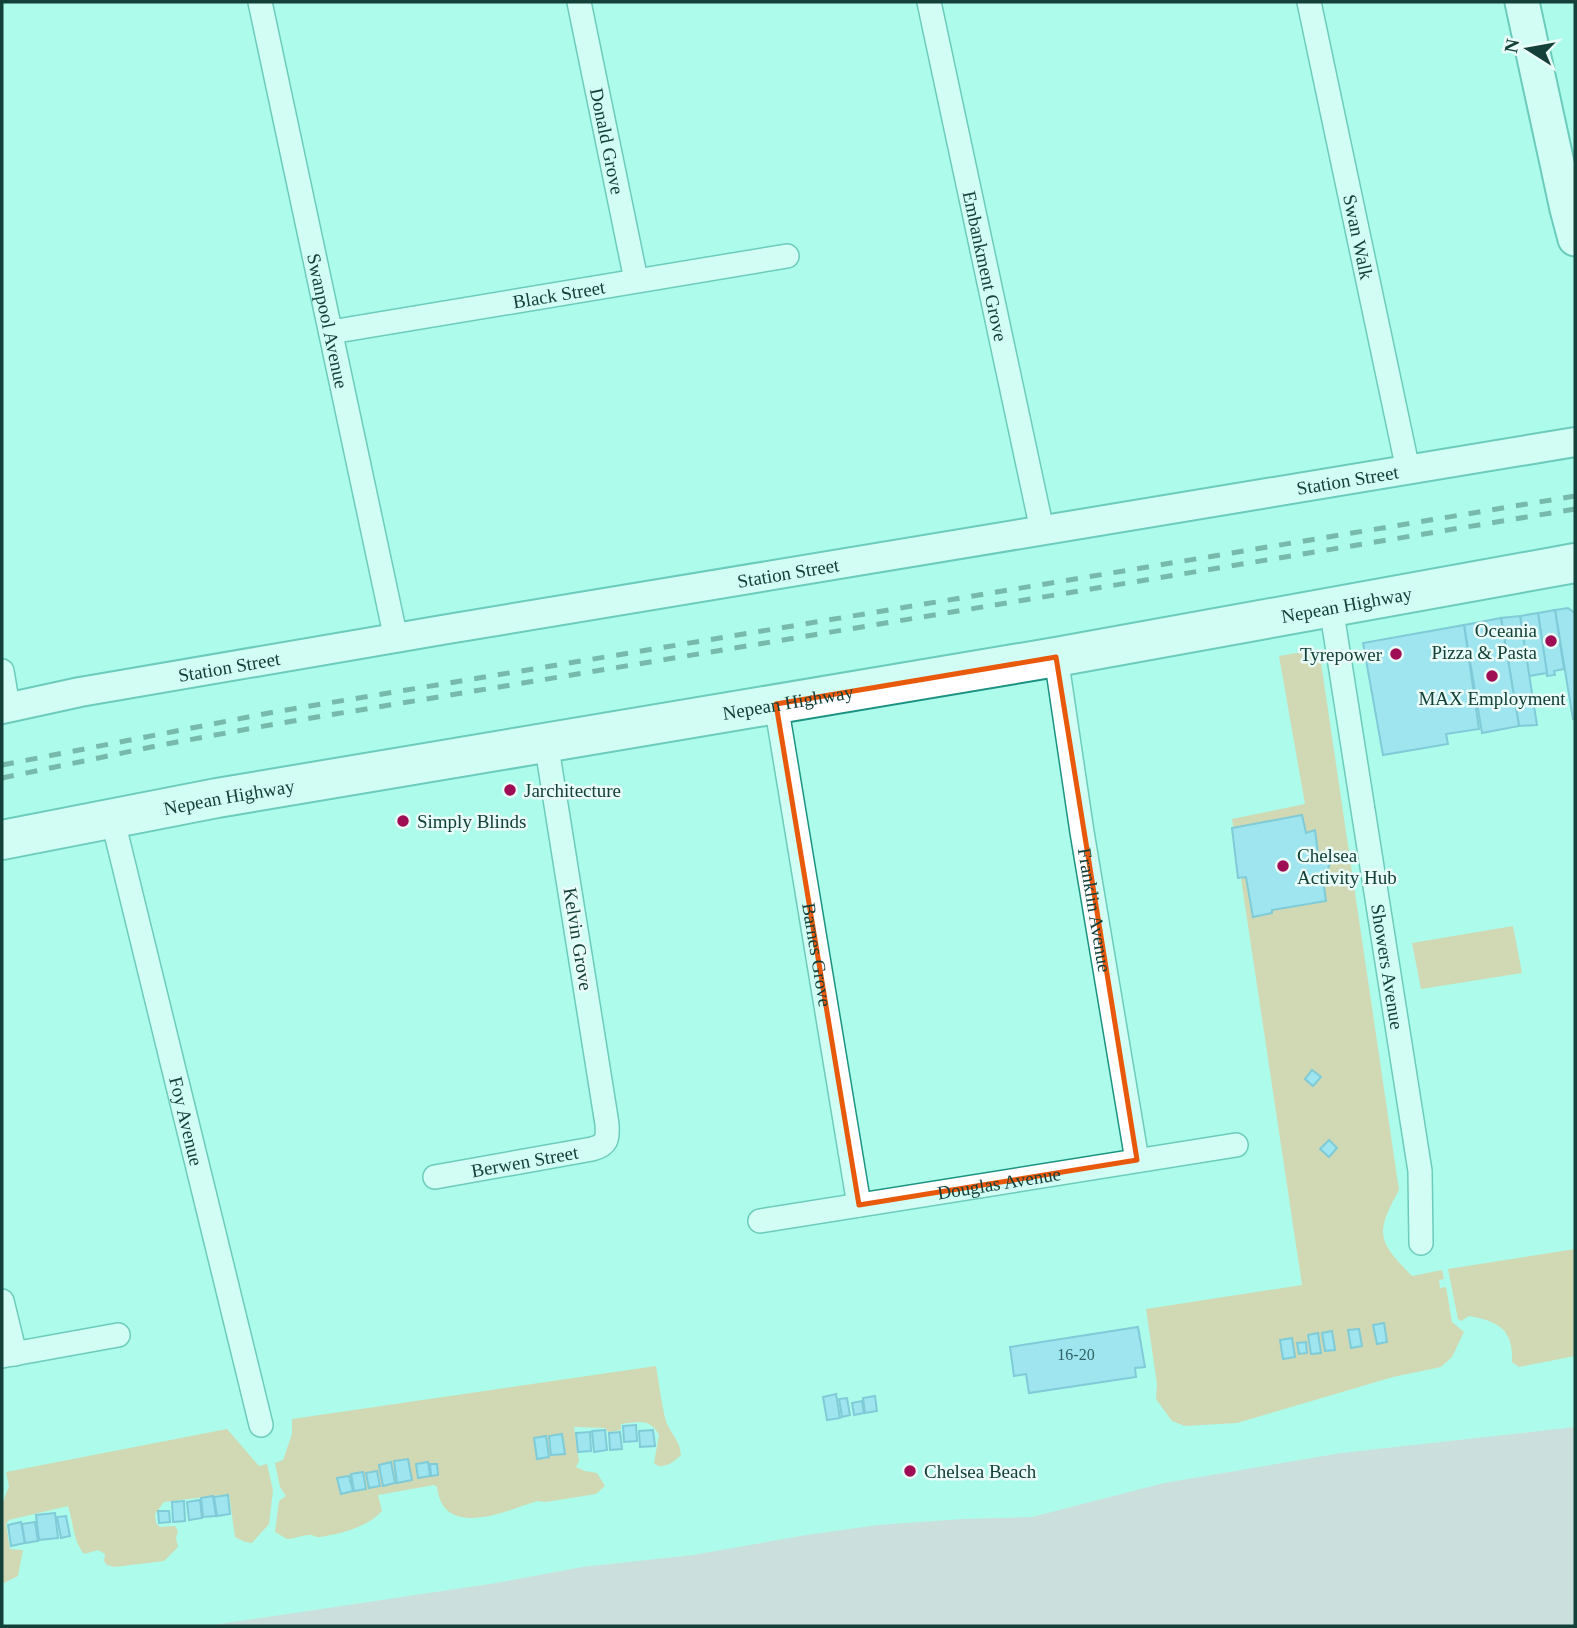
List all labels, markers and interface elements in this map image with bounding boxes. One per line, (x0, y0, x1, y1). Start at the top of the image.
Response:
north arrow (1493, 14, 1563, 84)
text: N (1500, 37, 1523, 55)
street label: Donald Grove (586, 86, 629, 196)
street label: Embankment Grove (959, 189, 1012, 343)
street label: Swan Walk (1339, 192, 1378, 282)
street label: Swanpool Avenue (303, 251, 353, 390)
street label: Black Street (511, 276, 607, 312)
street label: Station Street (1295, 461, 1401, 499)
street label: Station Street (736, 554, 841, 591)
street label: Nepean Highway (1279, 582, 1414, 627)
place label: Oceania Pizza & Pasta (1431, 620, 1538, 663)
marker: Oceania Pizza & Pasta (1543, 633, 1559, 649)
place label: Tyrepower (1300, 644, 1383, 665)
marker: Tyrepower (1388, 646, 1404, 662)
street label: Station Street (176, 647, 282, 686)
marker: MAX Employment (1484, 668, 1500, 684)
street label: Nepean Highway (721, 681, 855, 723)
place label: MAX Employment (1418, 688, 1566, 709)
street label: Nepean Highway (162, 775, 296, 819)
place label: Jarchitecture (524, 780, 621, 801)
marker: Jarchitecture (502, 782, 518, 798)
place label: Simply Blinds (417, 811, 526, 832)
marker: Simply Blinds (395, 813, 411, 829)
place label: Chelsea Activity Hub (1297, 845, 1397, 888)
street label: Franklin Avenue (1074, 846, 1116, 974)
marker: Chelsea Activity Hub (1275, 858, 1291, 874)
street label: Kelvin Grove (559, 886, 597, 992)
street label: Barnes Grove (799, 901, 836, 1008)
street label: Showers Avenue (1367, 902, 1408, 1031)
street label: Foy Avenue (165, 1074, 208, 1168)
street label: Berwen Street (469, 1141, 580, 1181)
street label: Douglas Avenue (936, 1163, 1062, 1203)
house number: 16-20 (1057, 1346, 1095, 1363)
place label: Chelsea Beach (924, 1461, 1037, 1482)
marker: Chelsea Beach (902, 1463, 918, 1479)

